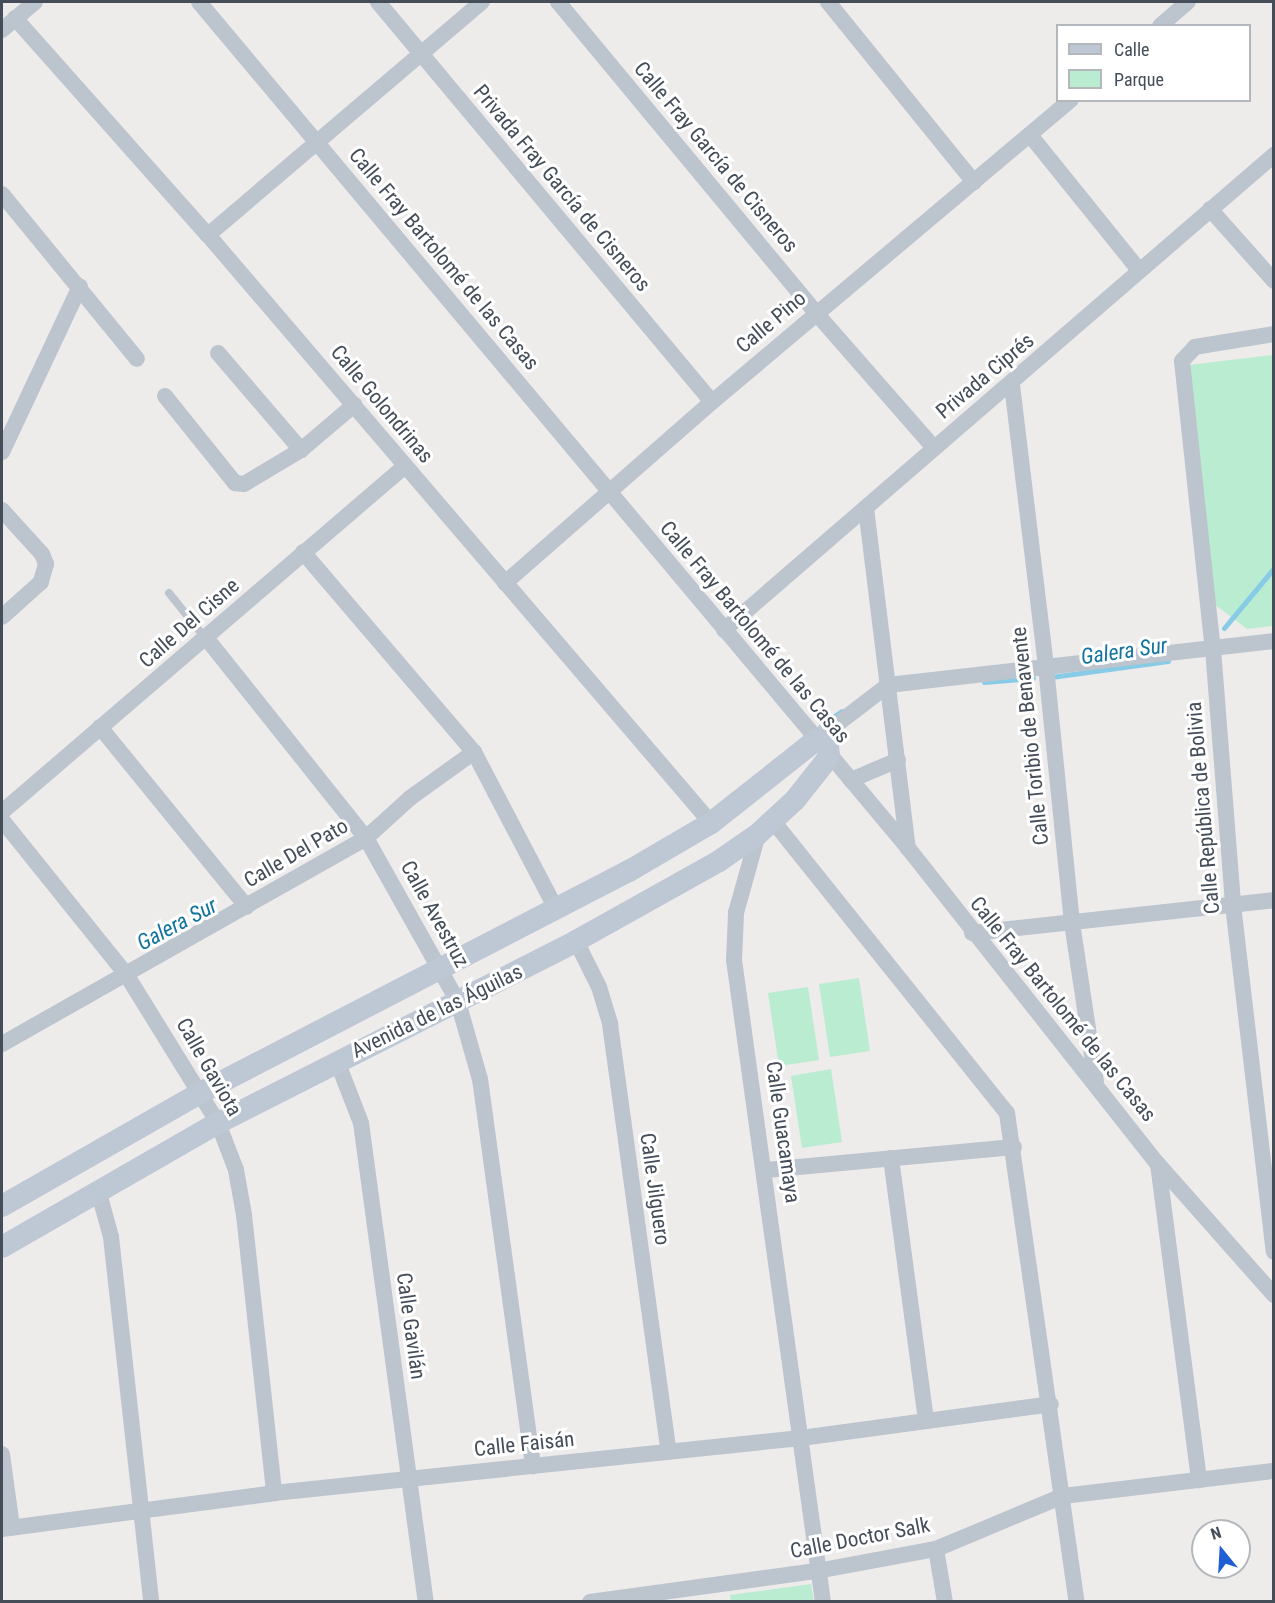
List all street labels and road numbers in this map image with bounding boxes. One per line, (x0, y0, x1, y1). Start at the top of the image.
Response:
street label: Calle Fray García de Cisneros (629, 56, 803, 258)
street label: Privada Fray García de Cisneros (468, 79, 656, 297)
street label: Calle Fray Bartolomé de las Casas (344, 143, 544, 375)
street label: Calle Pino (731, 286, 811, 358)
street label: Privada Ciprés (931, 328, 1039, 424)
street label: Calle Golondrinas (325, 340, 439, 468)
street label: Calle Fray Bartolomé de las Casas (655, 516, 855, 748)
street label: Calle Del Cisne (134, 573, 244, 673)
street label: Calle Toribio de Benavente (1006, 625, 1054, 847)
street label: Calle República de Bolivia (1181, 701, 1225, 915)
street label: Calle Del Pato (240, 813, 352, 893)
street label: Calle Avestruz (395, 856, 475, 972)
street label: Calle Fray Bartolomé de las Casas (965, 892, 1161, 1126)
street label: Avenida de las Águilas (348, 959, 526, 1063)
street label: Calle Gaviota (171, 1013, 247, 1121)
street label: Calle Guacamaya (761, 1059, 805, 1205)
street label: Calle Jilguero (635, 1131, 675, 1247)
street label: Calle Gavilán (391, 1271, 431, 1381)
street label: Calle Faisán (473, 1426, 575, 1462)
street label: Calle Doctor Salk (788, 1512, 932, 1564)

